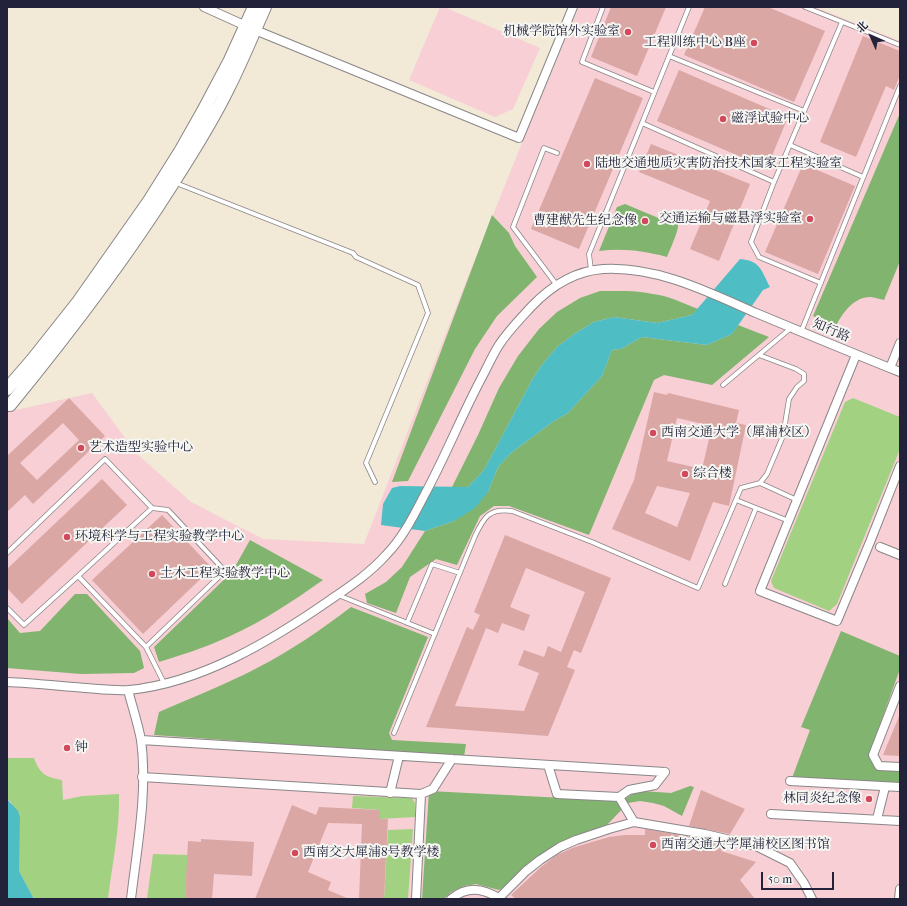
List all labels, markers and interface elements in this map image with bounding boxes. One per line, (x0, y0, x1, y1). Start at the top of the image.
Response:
north arrow (851, 16, 891, 56)
text: 北 (854, 19, 871, 36)
place label: 机械学院馆外实验室 (503, 24, 620, 40)
marker: 机械学院馆外实验室 (623, 27, 633, 37)
place label: 工程训练中心 B座 (644, 35, 746, 51)
marker: 工程训练中心 B座 (749, 38, 759, 48)
place label: 磁浮试验中心 (731, 111, 809, 127)
marker: 磁浮试验中心 (718, 114, 728, 124)
place label: 陆地交通地质灾害防治技术国家工程实验室 (595, 156, 842, 172)
marker: 陆地交通地质灾害防治技术国家工程实验室 (582, 159, 592, 169)
place label: 交通运输与磁悬浮实验室 (659, 211, 802, 227)
place label: 曹建猷先生纪念像 (533, 213, 637, 229)
marker: 交通运输与磁悬浮实验室 (805, 214, 815, 224)
marker: 曹建猷先生纪念像 (640, 216, 650, 226)
street label: 知行路 (810, 316, 852, 346)
place label: 西南交通大学（犀浦校区） (661, 425, 817, 441)
marker: 西南交通大学（犀浦校区） (648, 428, 658, 438)
place label: 艺术造型实验中心 (89, 440, 193, 456)
marker: 艺术造型实验中心 (76, 443, 86, 453)
place label: 综合楼 (693, 466, 732, 482)
marker: 综合楼 (680, 469, 690, 479)
place label: 环境科学与工程实验教学中心 (75, 529, 244, 545)
marker: 环境科学与工程实验教学中心 (62, 532, 72, 542)
place label: 土木工程实验教学中心 (160, 566, 290, 582)
marker: 土木工程实验教学中心 (147, 569, 157, 579)
place label: 钟 (75, 740, 88, 756)
marker: 钟 (62, 743, 72, 753)
place label: 林同炎纪念像 (783, 791, 861, 807)
marker: 林同炎纪念像 (864, 794, 874, 804)
place label: 西南交通大学犀浦校区图书馆 (661, 837, 830, 853)
marker: 西南交通大学犀浦校区图书馆 (648, 840, 658, 850)
place label: 西南交大犀浦8号教学楼 (303, 845, 440, 861)
marker: 西南交大犀浦8号教学楼 (290, 848, 300, 858)
scale bar (763, 864, 836, 890)
text: 50 m (768, 872, 792, 886)

